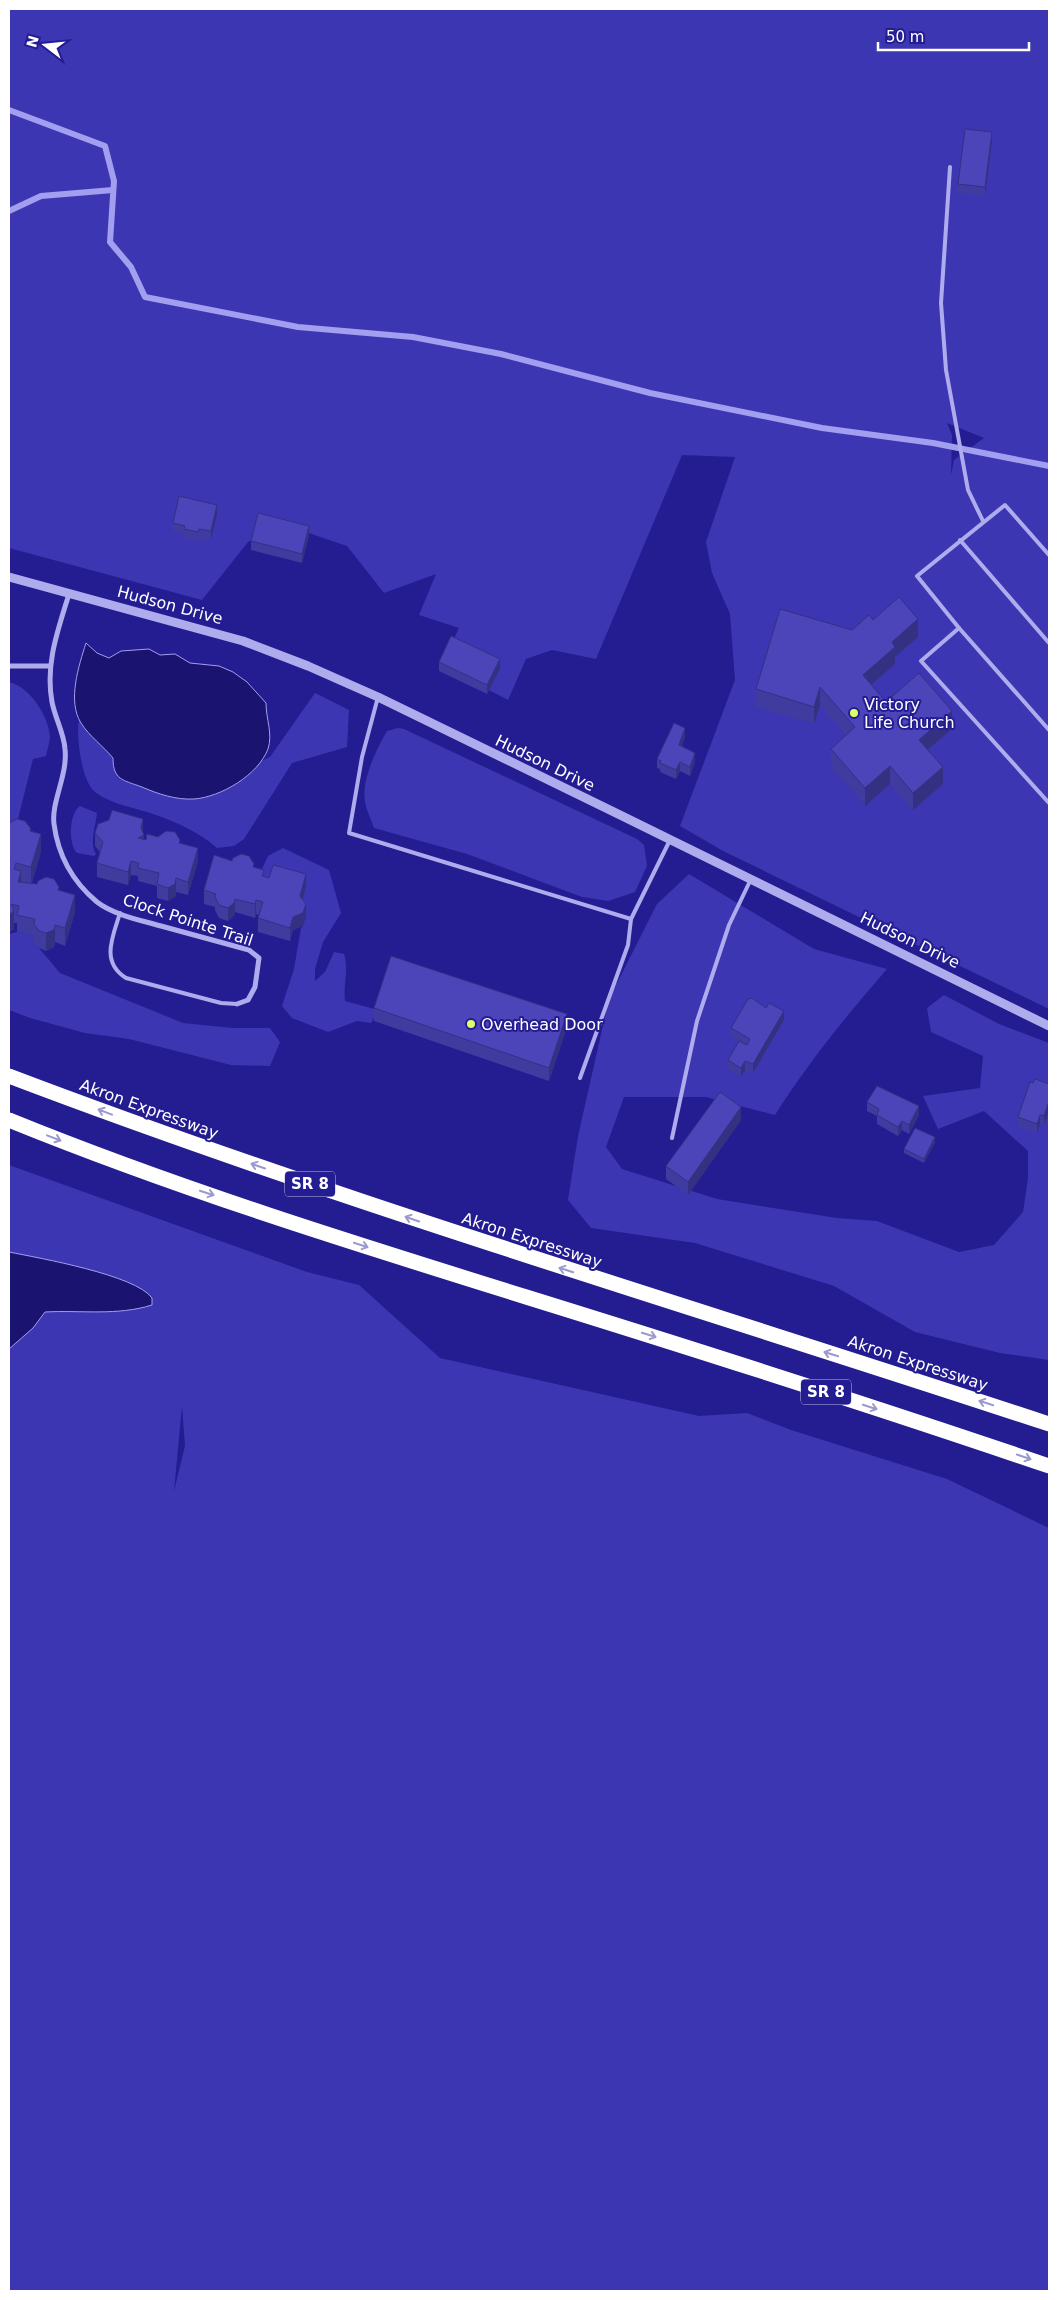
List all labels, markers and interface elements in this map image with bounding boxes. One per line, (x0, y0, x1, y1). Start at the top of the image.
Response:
north arrow (20, 20, 70, 70)
scale bar (878, 20, 1029, 52)
text: 50 m (886, 28, 924, 46)
text: N (23, 34, 42, 49)
street label: Hudson Drive (115, 582, 225, 628)
place label: Victory Life Church (864, 695, 955, 732)
marker: Victory Life Church (848, 707, 860, 719)
street label: Hudson Drive (492, 731, 598, 795)
street label: Clock Pointe Trail (120, 890, 256, 950)
street label: Hudson Drive (857, 908, 963, 972)
place label: Overhead Door (481, 1015, 603, 1034)
marker: Overhead Door (465, 1018, 477, 1030)
street label: Akron Expressway (77, 1075, 221, 1143)
one-way arrow (98, 1107, 113, 1117)
one-way arrow (46, 1134, 61, 1143)
one-way arrow (251, 1161, 267, 1170)
road number: SR 8 (285, 1172, 335, 1196)
one-way arrow (198, 1189, 214, 1199)
street label: Akron Expressway (459, 1208, 605, 1272)
one-way arrow (405, 1214, 420, 1223)
one-way arrow (352, 1241, 368, 1250)
one-way arrow (559, 1264, 575, 1274)
one-way arrow (640, 1331, 656, 1340)
street label: Akron Expressway (845, 1331, 991, 1395)
one-way arrow (824, 1349, 840, 1358)
road number: SR 8 (801, 1380, 851, 1404)
one-way arrow (979, 1398, 995, 1407)
one-way arrow (862, 1402, 878, 1412)
one-way arrow (1016, 1453, 1032, 1462)

